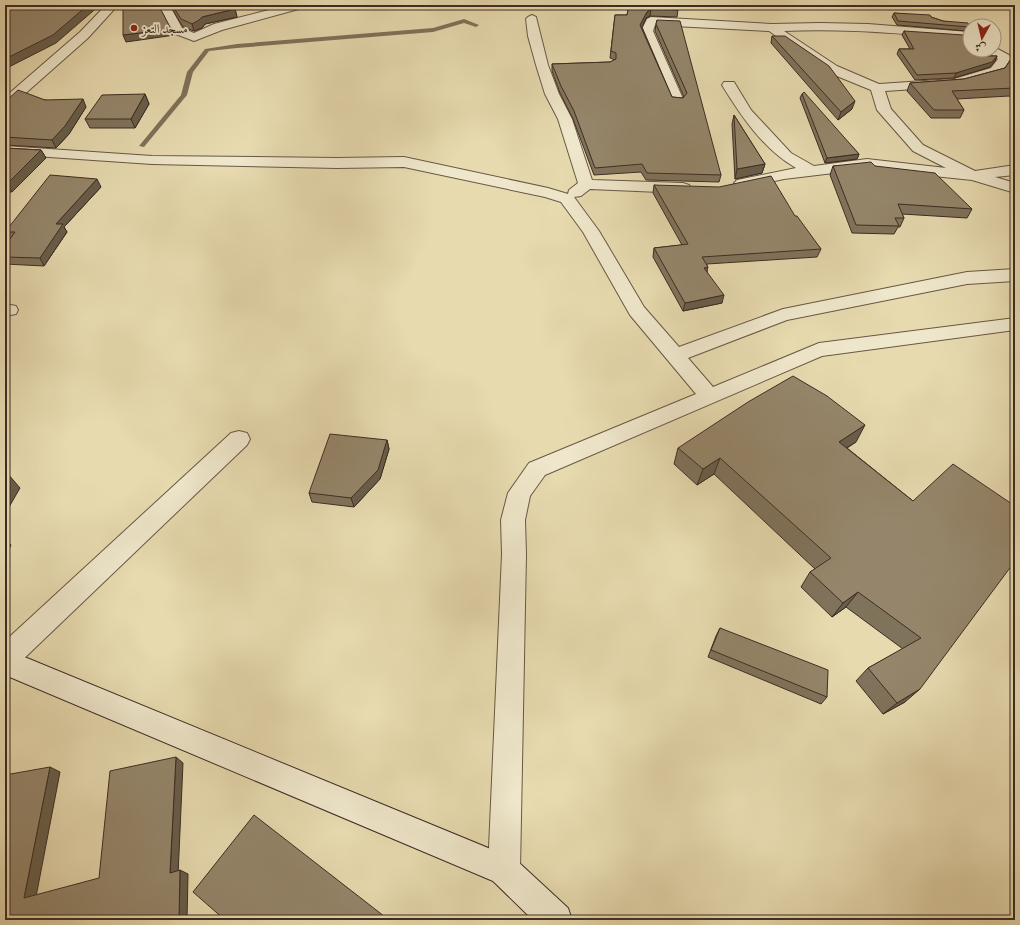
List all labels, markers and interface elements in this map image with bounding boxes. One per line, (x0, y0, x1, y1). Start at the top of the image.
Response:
north arrow (962, 18, 1002, 58)
place label: مسجد التعز (140, 19, 188, 38)
marker: مسجد التعز (129, 23, 139, 33)
text: ش (974, 39, 987, 57)

